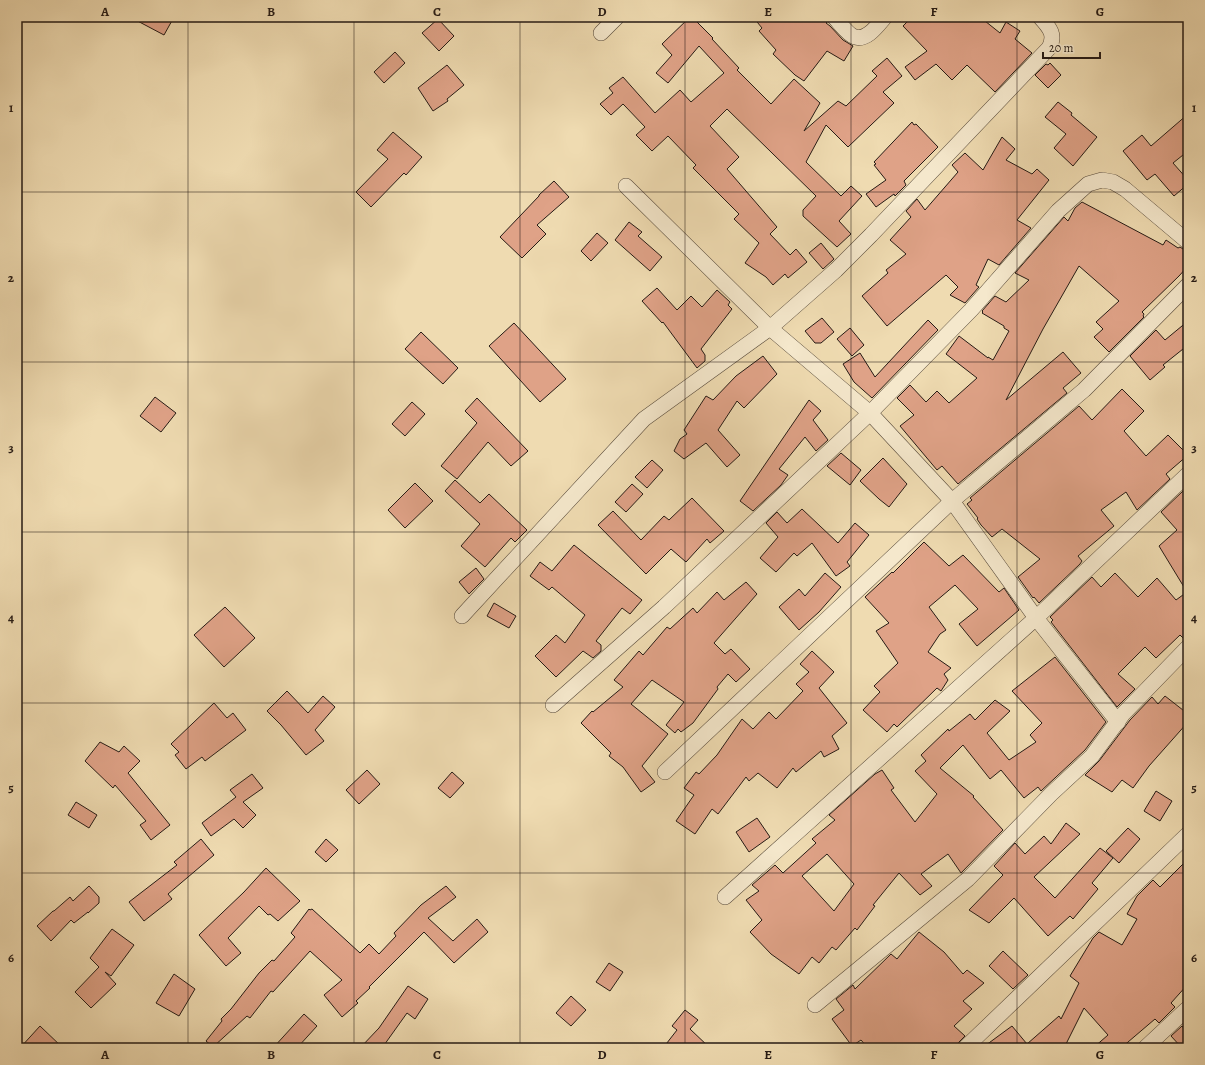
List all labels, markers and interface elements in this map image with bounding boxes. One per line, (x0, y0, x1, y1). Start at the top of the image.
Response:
text: A (100, 3, 110, 20)
text: B (267, 3, 275, 20)
text: C (433, 3, 441, 20)
text: D (597, 3, 607, 20)
text: E (764, 3, 772, 20)
text: F (931, 3, 938, 20)
text: G (1096, 3, 1104, 20)
scale bar (1043, 34, 1100, 60)
text: 20 m (1049, 40, 1073, 56)
text: 1 (9, 99, 14, 116)
text: 1 (1192, 99, 1197, 116)
text: 2 (8, 269, 15, 286)
text: 2 (1191, 269, 1198, 286)
text: 3 (8, 439, 14, 456)
text: 3 (1191, 439, 1197, 456)
text: 4 (8, 609, 14, 626)
text: 4 (1191, 609, 1197, 626)
text: 5 (8, 779, 14, 796)
text: 5 (1191, 779, 1197, 796)
text: 6 (8, 949, 14, 966)
text: 6 (1191, 949, 1197, 966)
text: A (100, 1046, 110, 1063)
text: B (267, 1046, 275, 1063)
text: C (433, 1046, 441, 1063)
text: D (597, 1046, 607, 1063)
text: E (764, 1046, 772, 1063)
text: F (931, 1046, 938, 1063)
text: G (1096, 1046, 1104, 1063)

